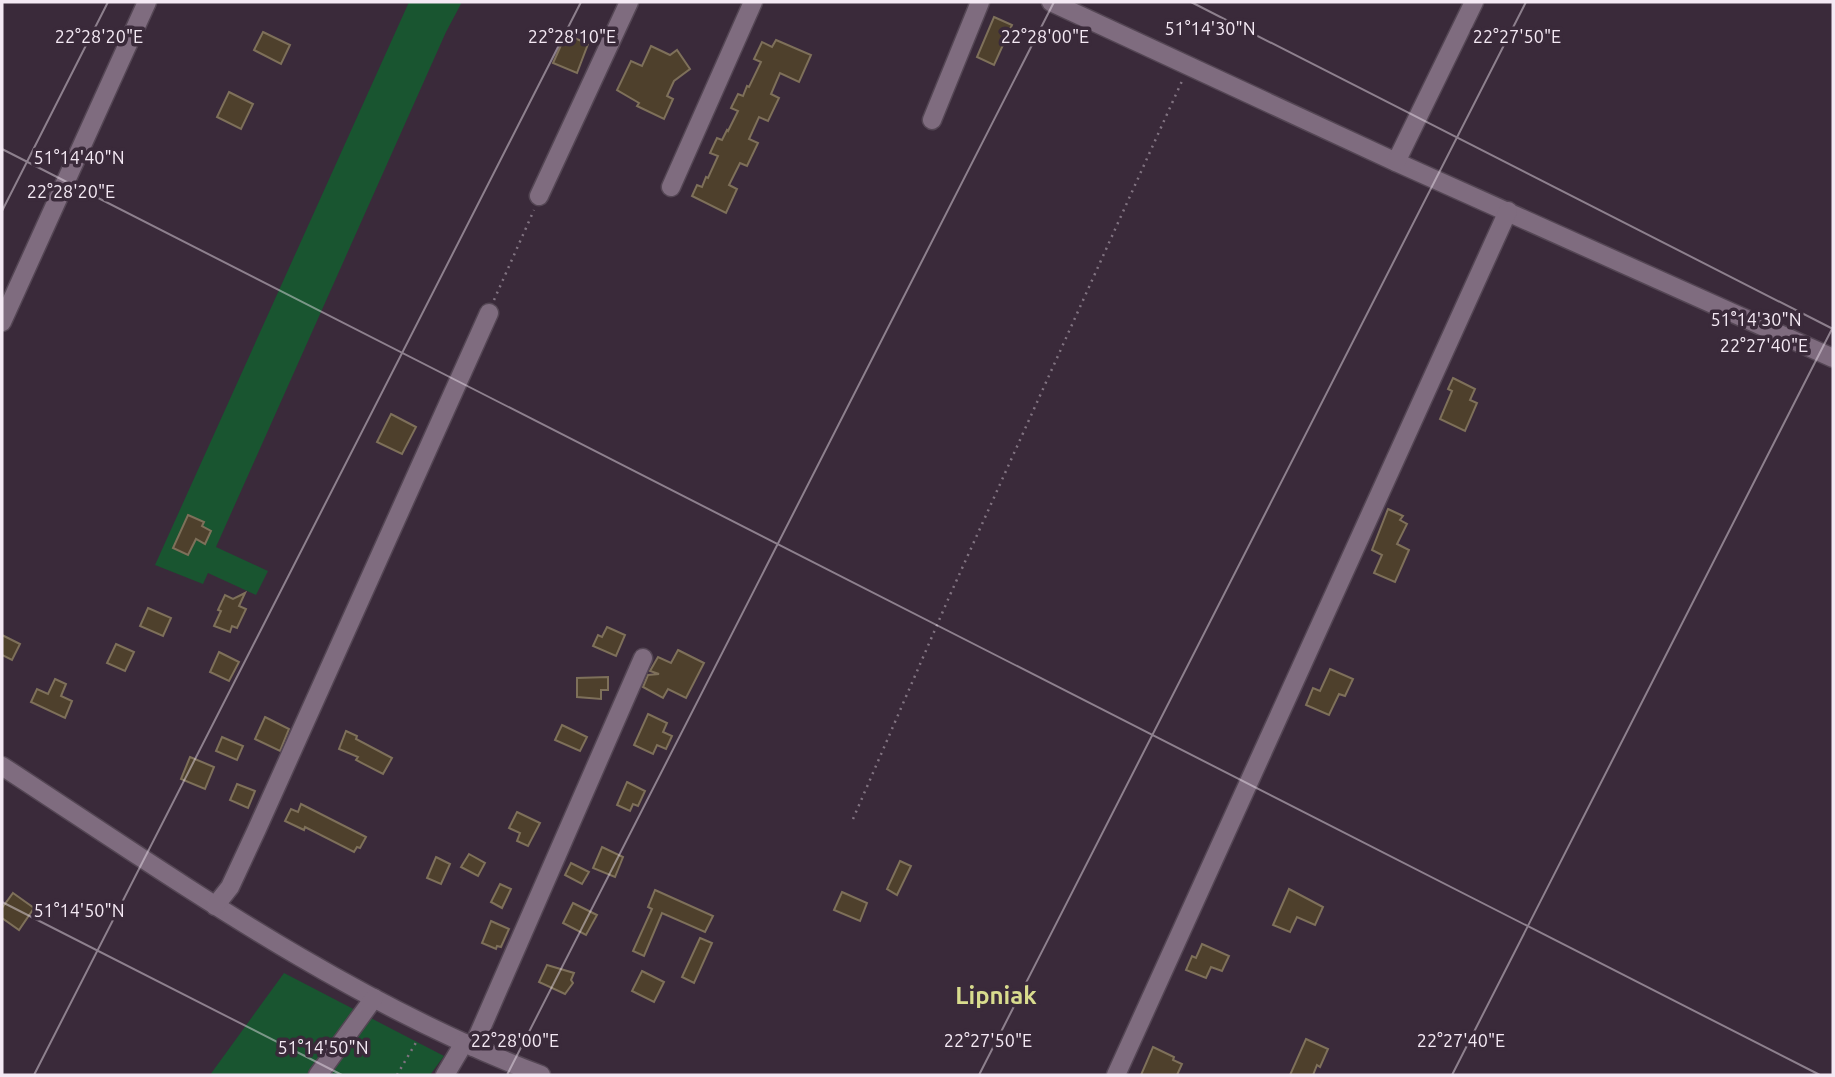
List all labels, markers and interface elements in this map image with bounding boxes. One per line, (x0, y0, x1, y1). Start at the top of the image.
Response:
text: 51°14'30"N (1164, 18, 1256, 38)
text: 22°28'20"E (55, 26, 143, 46)
text: 22°28'10"E (528, 26, 616, 46)
text: 22°28'00"E (1001, 26, 1089, 46)
text: 22°27'50"E (1473, 26, 1561, 46)
text: 51°14'40"N (33, 147, 125, 167)
text: 22°28'20"E (27, 181, 115, 201)
text: 51°14'30"N (1710, 309, 1802, 329)
text: 22°27'40"E (1720, 335, 1808, 355)
text: 51°14'50"N (33, 900, 125, 920)
district label: Lipniak (955, 982, 1037, 1009)
text: 22°28'00"E (471, 1030, 559, 1050)
text: 22°27'50"E (944, 1030, 1032, 1050)
text: 22°27'40"E (1417, 1030, 1505, 1050)
text: 51°14'50"N (277, 1037, 369, 1057)

